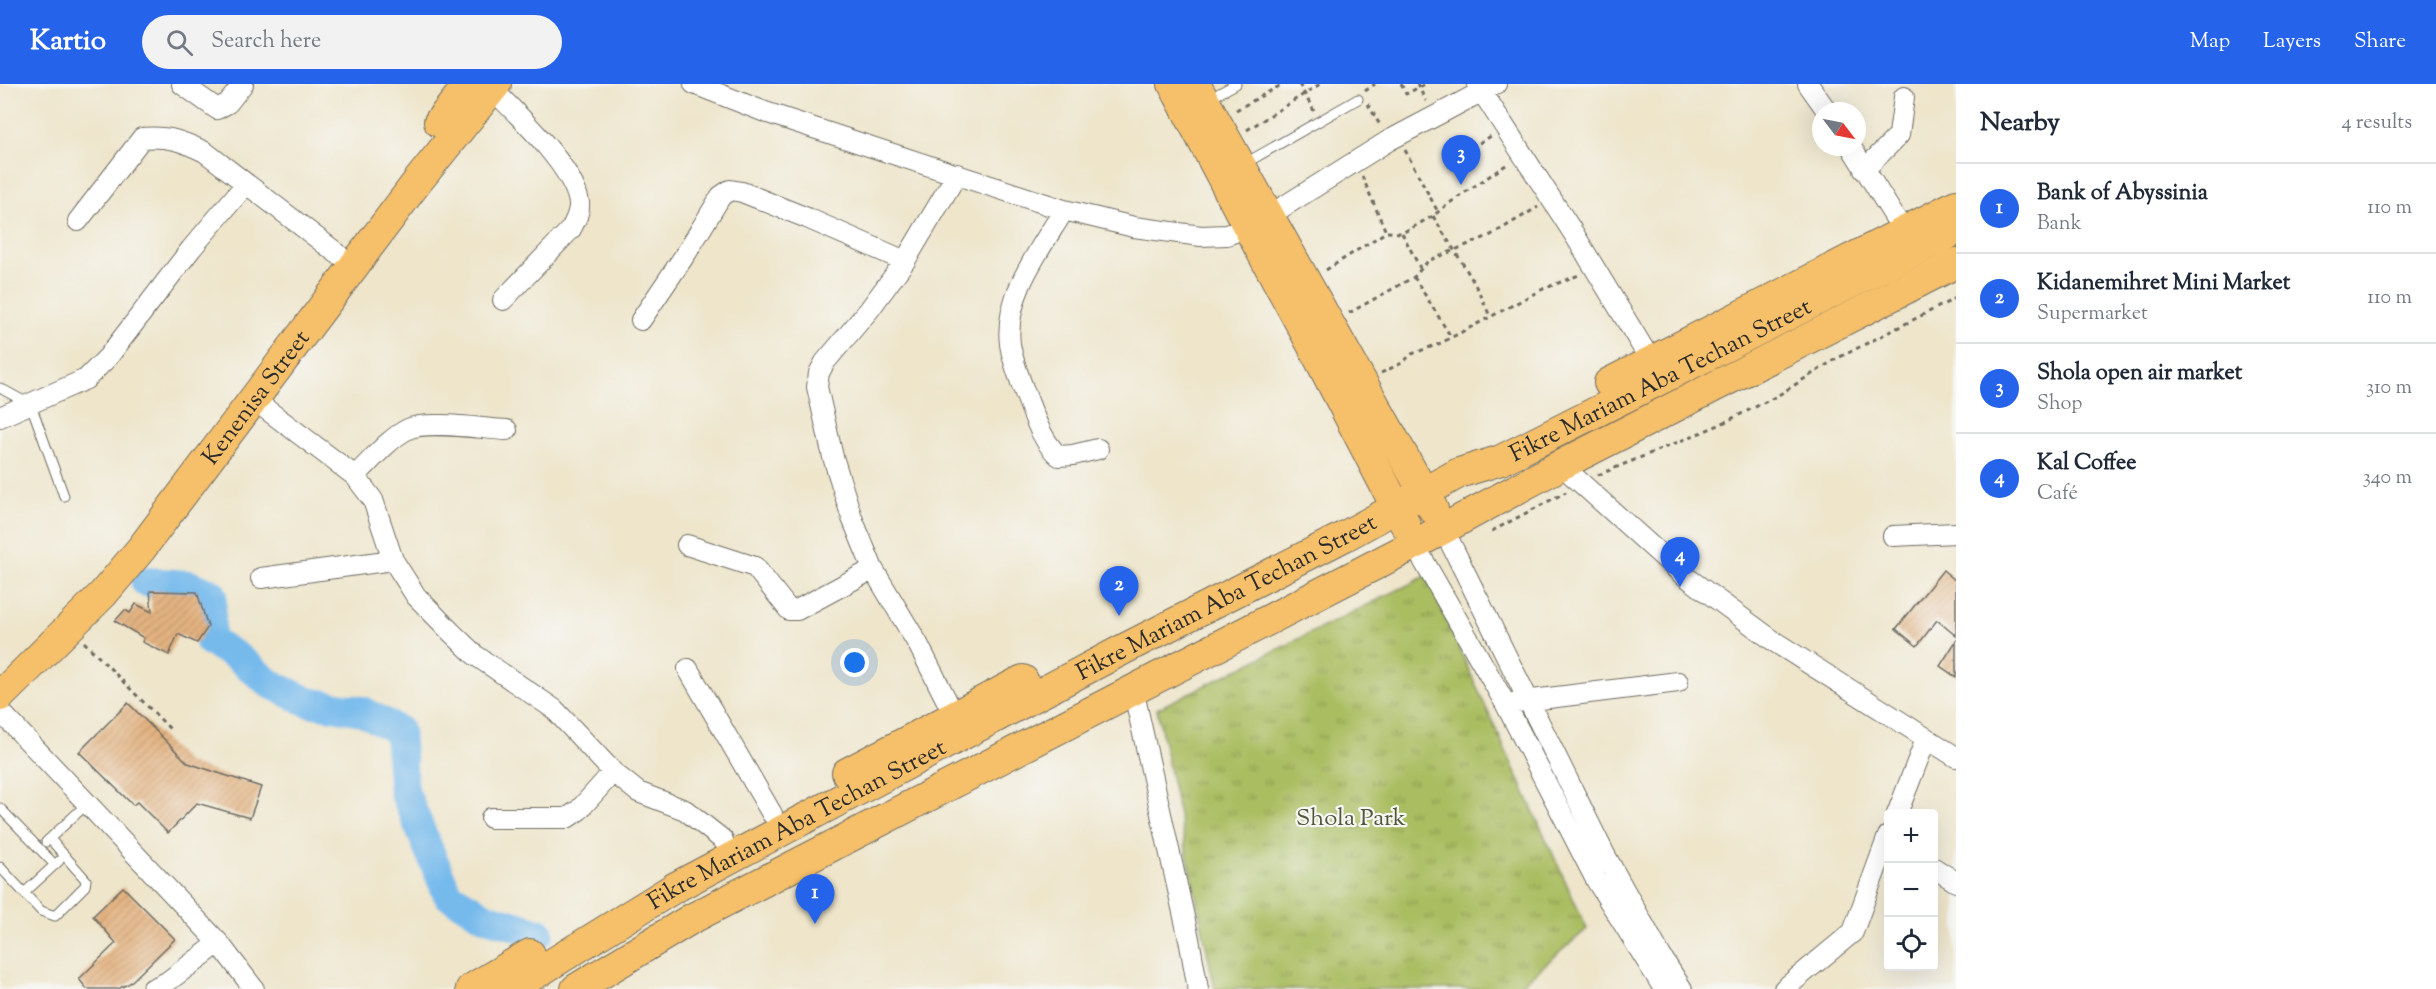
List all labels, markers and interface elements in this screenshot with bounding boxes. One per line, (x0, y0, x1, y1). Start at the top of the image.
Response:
search box (142, 15, 562, 69)
text: Kartio (30, 22, 106, 62)
icon: search (163, 26, 196, 59)
text: Search here (211, 26, 321, 58)
text: Map (2190, 27, 2230, 57)
text: Layers (2263, 27, 2321, 57)
text: Share (2354, 27, 2406, 57)
north arrow (1812, 102, 1866, 156)
text: Nearby (1980, 105, 2060, 142)
text: 4 results (2341, 109, 2412, 138)
pin: 3 (1442, 135, 1480, 185)
text: Bank of Abyssinia (2037, 178, 2208, 210)
text: 1 (1996, 194, 2003, 223)
text: 110 m (2367, 194, 2412, 223)
text: Bank (2037, 210, 2082, 239)
text: Kidanemihret Mini Market (2037, 268, 2290, 300)
text: 2 (1995, 284, 2004, 313)
text: 110 m (2367, 284, 2412, 313)
street label: Fikre Mariam Aba Techan Street (1504, 291, 1818, 472)
text: Supermarket (2037, 300, 2148, 329)
street label: Kenenisa Street (195, 324, 319, 473)
text: Shola open air market (2037, 358, 2242, 390)
text: 3 (1995, 374, 2004, 403)
text: 310 m (2366, 374, 2412, 403)
text: Shop (2037, 390, 2082, 419)
text: Kal Coffee (2037, 448, 2136, 480)
text: 4 (1994, 464, 2005, 493)
text: 340 m (2363, 464, 2412, 493)
text: Café (2037, 480, 2078, 509)
street label: Fikre Mariam Aba Techan Street (1071, 507, 1384, 690)
pin: 4 (1660, 538, 1700, 587)
pin: 2 (1100, 566, 1138, 616)
your location (840, 648, 869, 677)
street label: Fikre Mariam Aba Techan Street (642, 732, 953, 919)
park label: Shola Park (1296, 802, 1406, 836)
map controls (1884, 809, 1938, 971)
button: + (1884, 809, 1938, 863)
button: − (1884, 863, 1938, 917)
pin: 1 (796, 874, 834, 924)
button: locate (1884, 917, 1938, 971)

